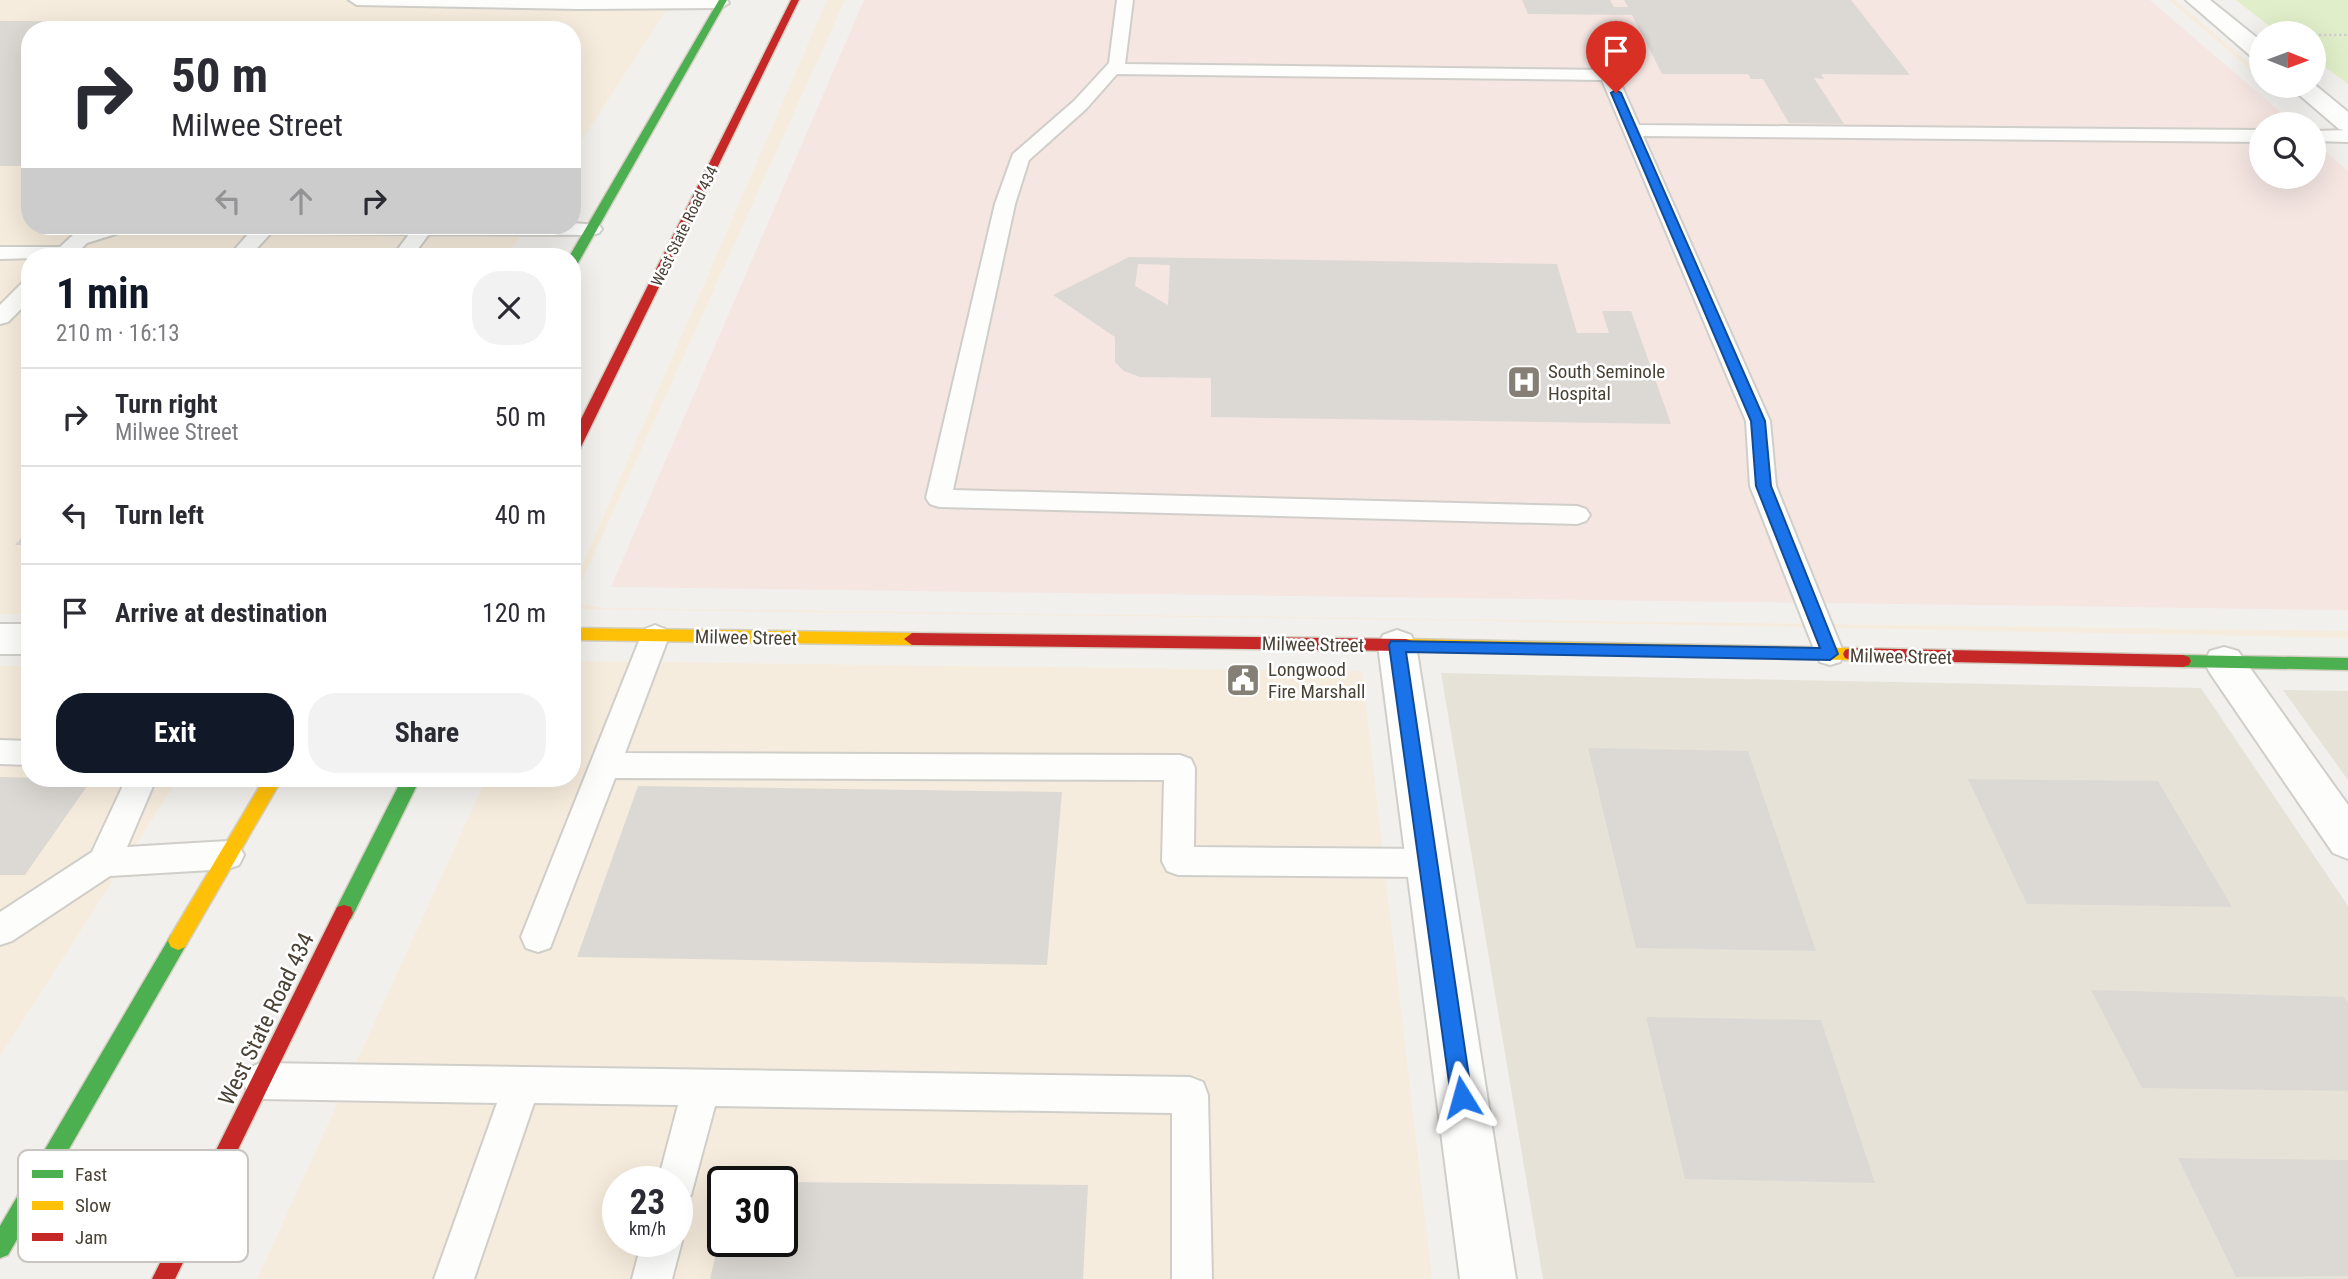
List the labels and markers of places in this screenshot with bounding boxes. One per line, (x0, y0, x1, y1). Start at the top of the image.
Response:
pin (1586, 21, 1646, 93)
place label: South Seminole Hospital (1548, 360, 1665, 405)
hospital icon: South Seminole Hospital (1505, 363, 1543, 401)
place label: Longwood Fire Marshall (1268, 658, 1365, 703)
public building icon: Longwood Fire Marshall (1224, 661, 1262, 699)

